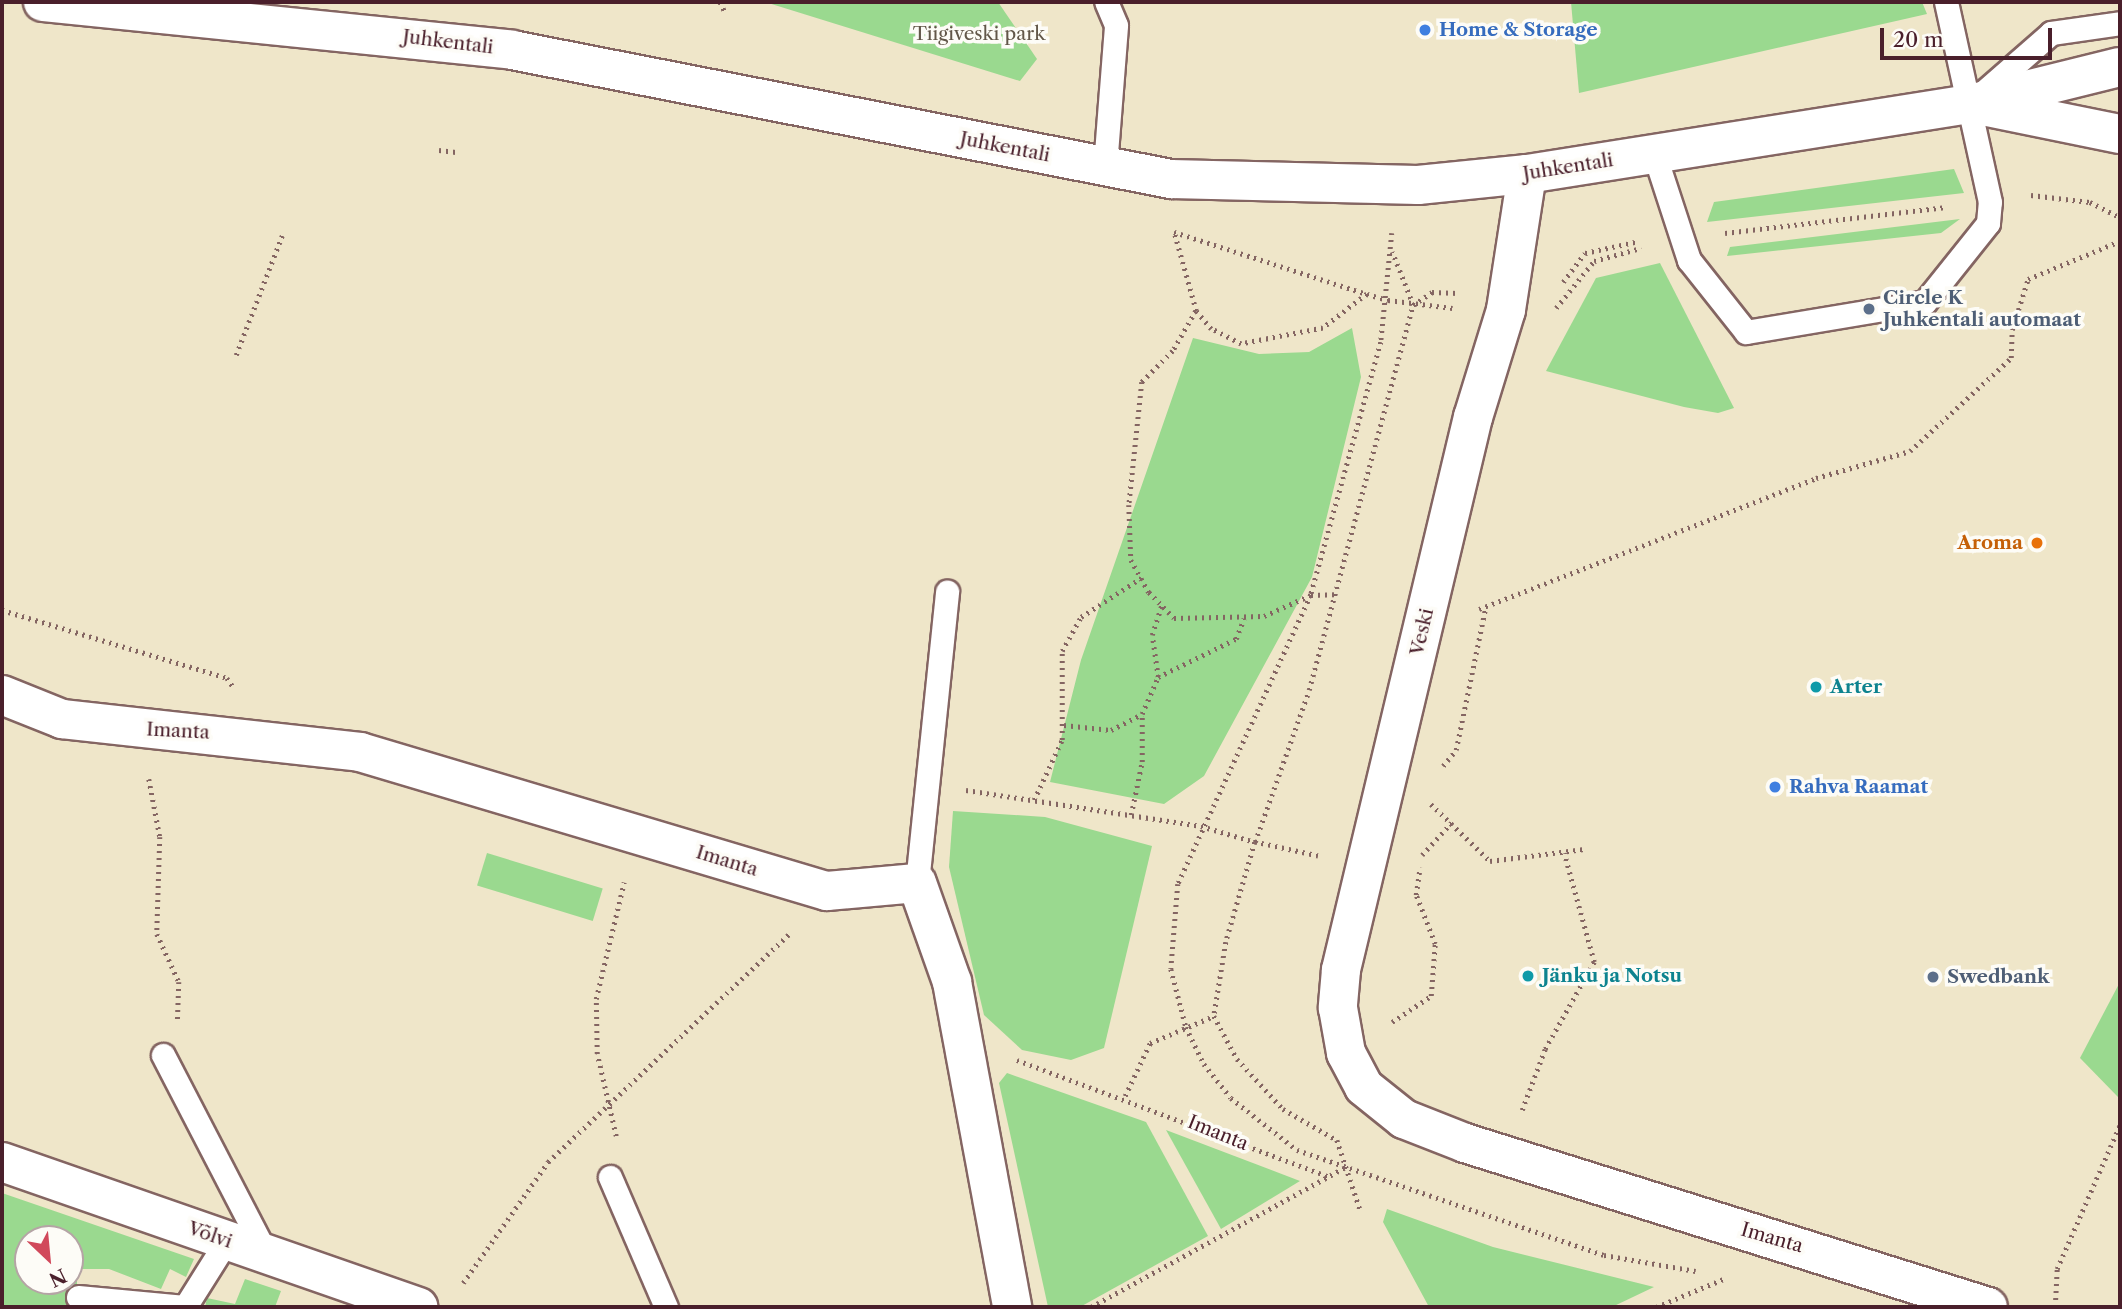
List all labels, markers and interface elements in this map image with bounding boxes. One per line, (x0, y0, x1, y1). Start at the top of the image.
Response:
scale bar (1884, 14, 2056, 58)
place label: Home & Storage (1439, 19, 1598, 41)
marker: Home & Storage (1417, 22, 1433, 38)
park label: Tiigiveski park (913, 23, 1045, 45)
street label: Juhkentali (401, 25, 495, 59)
text: 20 m (1893, 27, 1944, 52)
street label: Juhkentali (958, 127, 1052, 167)
street label: Juhkentali (1521, 149, 1615, 185)
place label: Circle K Juhkentali automaat (1883, 287, 2081, 331)
marker: Circle K Juhkentali automaat (1861, 301, 1877, 317)
place label: Aroma (1957, 532, 2023, 554)
marker: Aroma (2029, 535, 2045, 551)
street label: Veski (1406, 606, 1438, 658)
place label: Arter (1830, 676, 1882, 698)
marker: Arter (1808, 679, 1824, 695)
street label: Imanta (146, 718, 210, 744)
place label: Rahva Raamat (1789, 776, 1928, 798)
marker: Rahva Raamat (1767, 779, 1783, 795)
street label: Imanta (693, 841, 761, 881)
place label: Jänku ja Notsu (1542, 965, 1682, 987)
place label: Swedbank (1947, 966, 2049, 988)
marker: Jänku ja Notsu (1520, 968, 1536, 984)
marker: Swedbank (1925, 969, 1941, 985)
street label: Imanta (1184, 1111, 1252, 1155)
street label: Võlvi (185, 1217, 235, 1253)
street label: Imanta (1738, 1218, 1806, 1258)
north arrow (14, 1225, 84, 1295)
text: N (45, 1264, 70, 1291)

